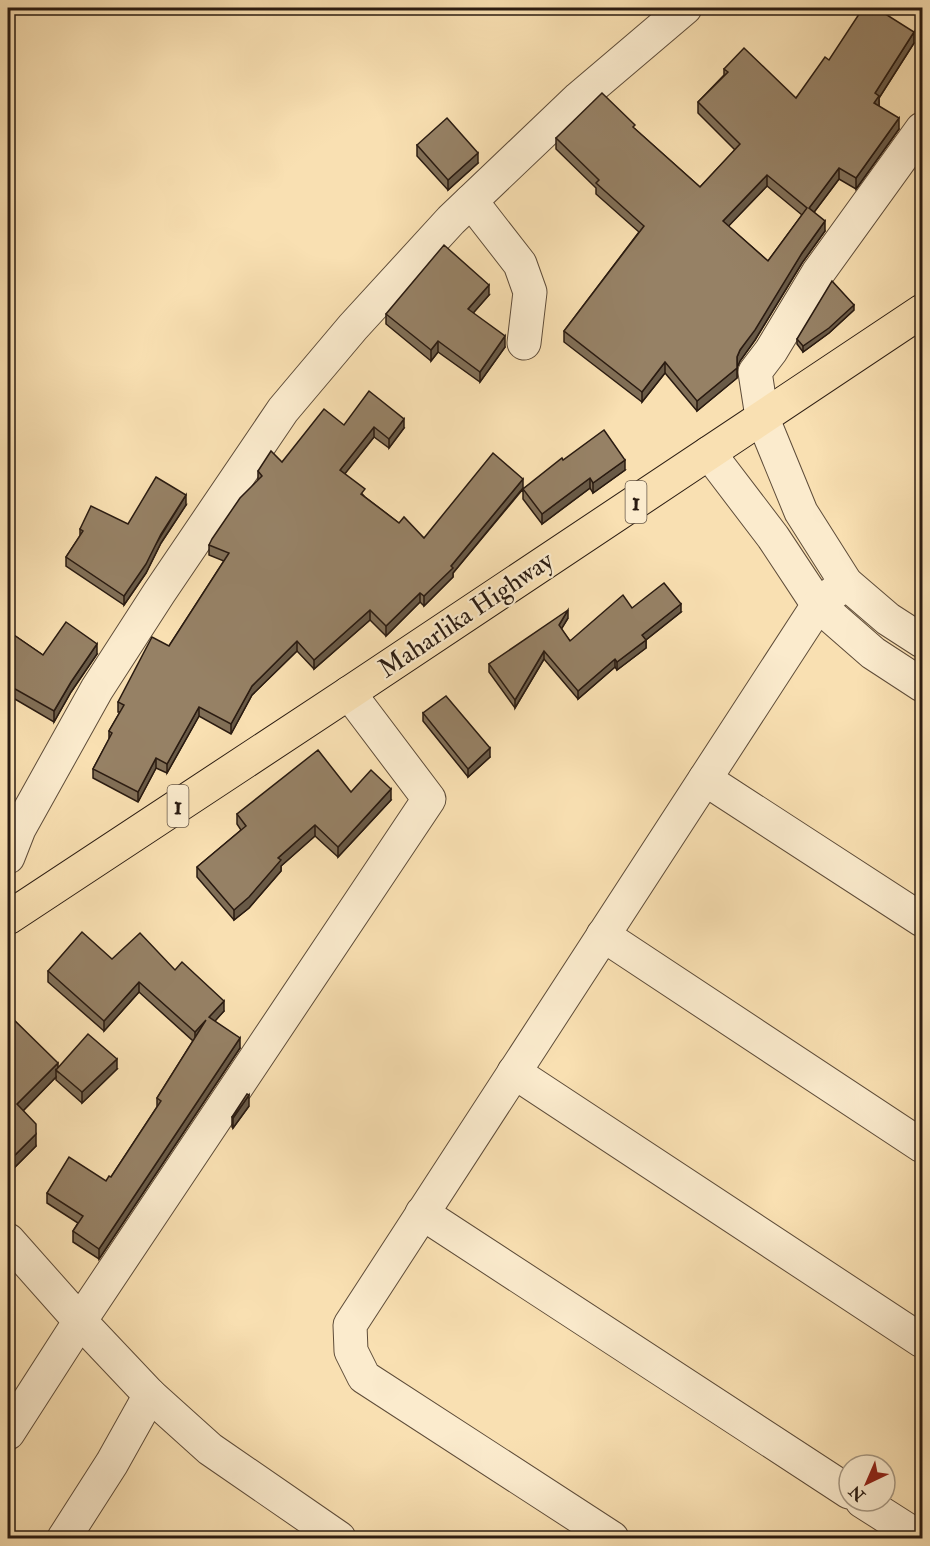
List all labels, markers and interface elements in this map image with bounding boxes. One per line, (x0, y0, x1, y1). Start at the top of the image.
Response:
road number: 1 (626, 481, 646, 523)
street label: Maharlika Highway (373, 544, 560, 685)
road number: 1 (168, 785, 188, 827)
north arrow (837, 1453, 897, 1513)
text: N (845, 1480, 870, 1506)

